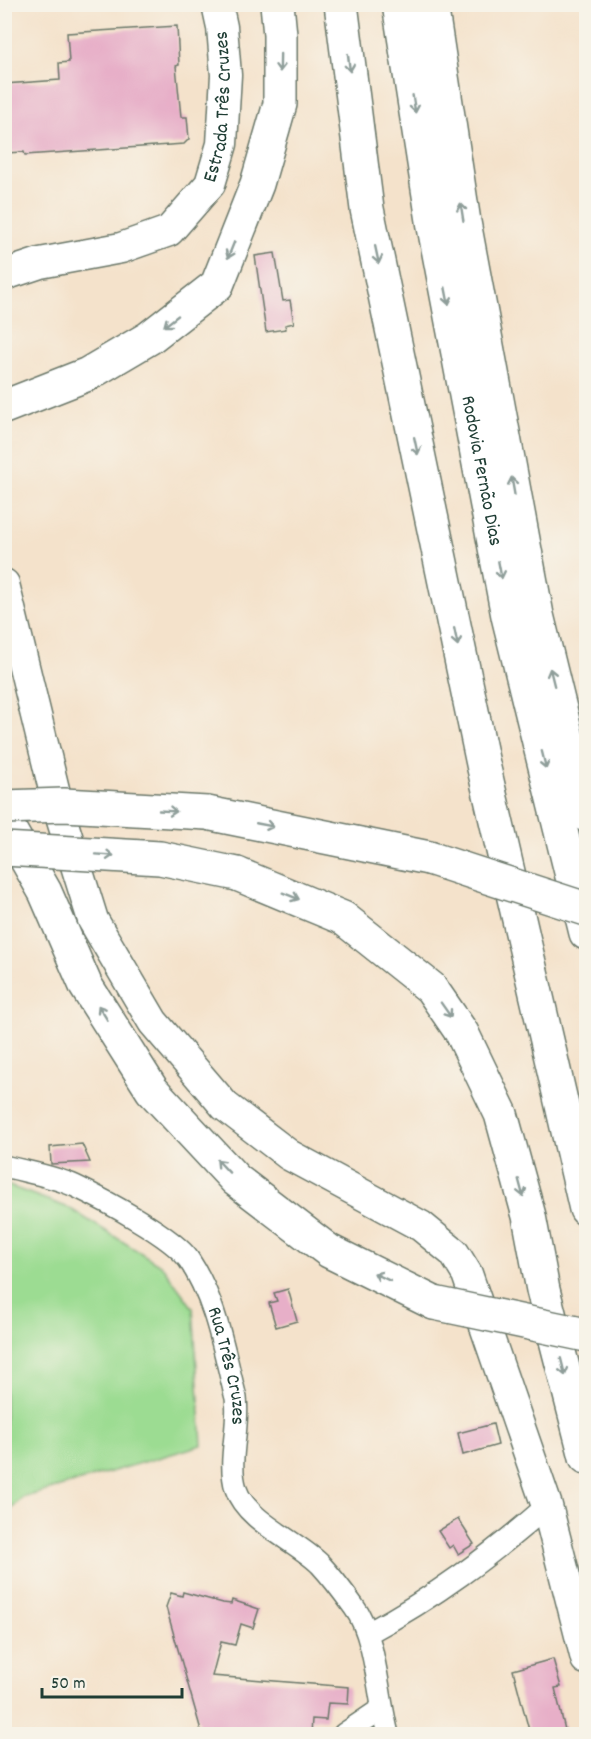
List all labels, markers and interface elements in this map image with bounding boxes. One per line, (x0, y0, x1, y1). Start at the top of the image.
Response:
street label: Estrada Três Cruzes (197, 30, 240, 186)
one-way arrow (274, 52, 286, 72)
one-way arrow (343, 52, 354, 72)
one-way arrow (409, 93, 420, 113)
one-way arrow (457, 202, 468, 222)
one-way arrow (225, 240, 236, 258)
one-way arrow (371, 246, 383, 265)
one-way arrow (442, 286, 453, 305)
one-way arrow (163, 314, 179, 327)
street label: Rodovia Fernão Dias (452, 393, 508, 548)
one-way arrow (411, 437, 423, 456)
one-way arrow (507, 477, 518, 497)
one-way arrow (495, 560, 506, 579)
one-way arrow (451, 627, 463, 646)
one-way arrow (546, 668, 558, 687)
one-way arrow (538, 750, 550, 769)
one-way arrow (157, 806, 177, 817)
one-way arrow (254, 820, 274, 831)
one-way arrow (94, 850, 114, 861)
one-way arrow (281, 891, 300, 902)
one-way arrow (440, 1001, 452, 1017)
one-way arrow (97, 1006, 109, 1022)
one-way arrow (216, 1159, 230, 1174)
one-way arrow (516, 1178, 527, 1197)
one-way arrow (374, 1271, 391, 1283)
street label: Rua Três Cruzes (199, 1303, 251, 1426)
one-way arrow (558, 1357, 570, 1376)
scale bar (42, 1661, 182, 1699)
text: 50 m (51, 1672, 86, 1697)

